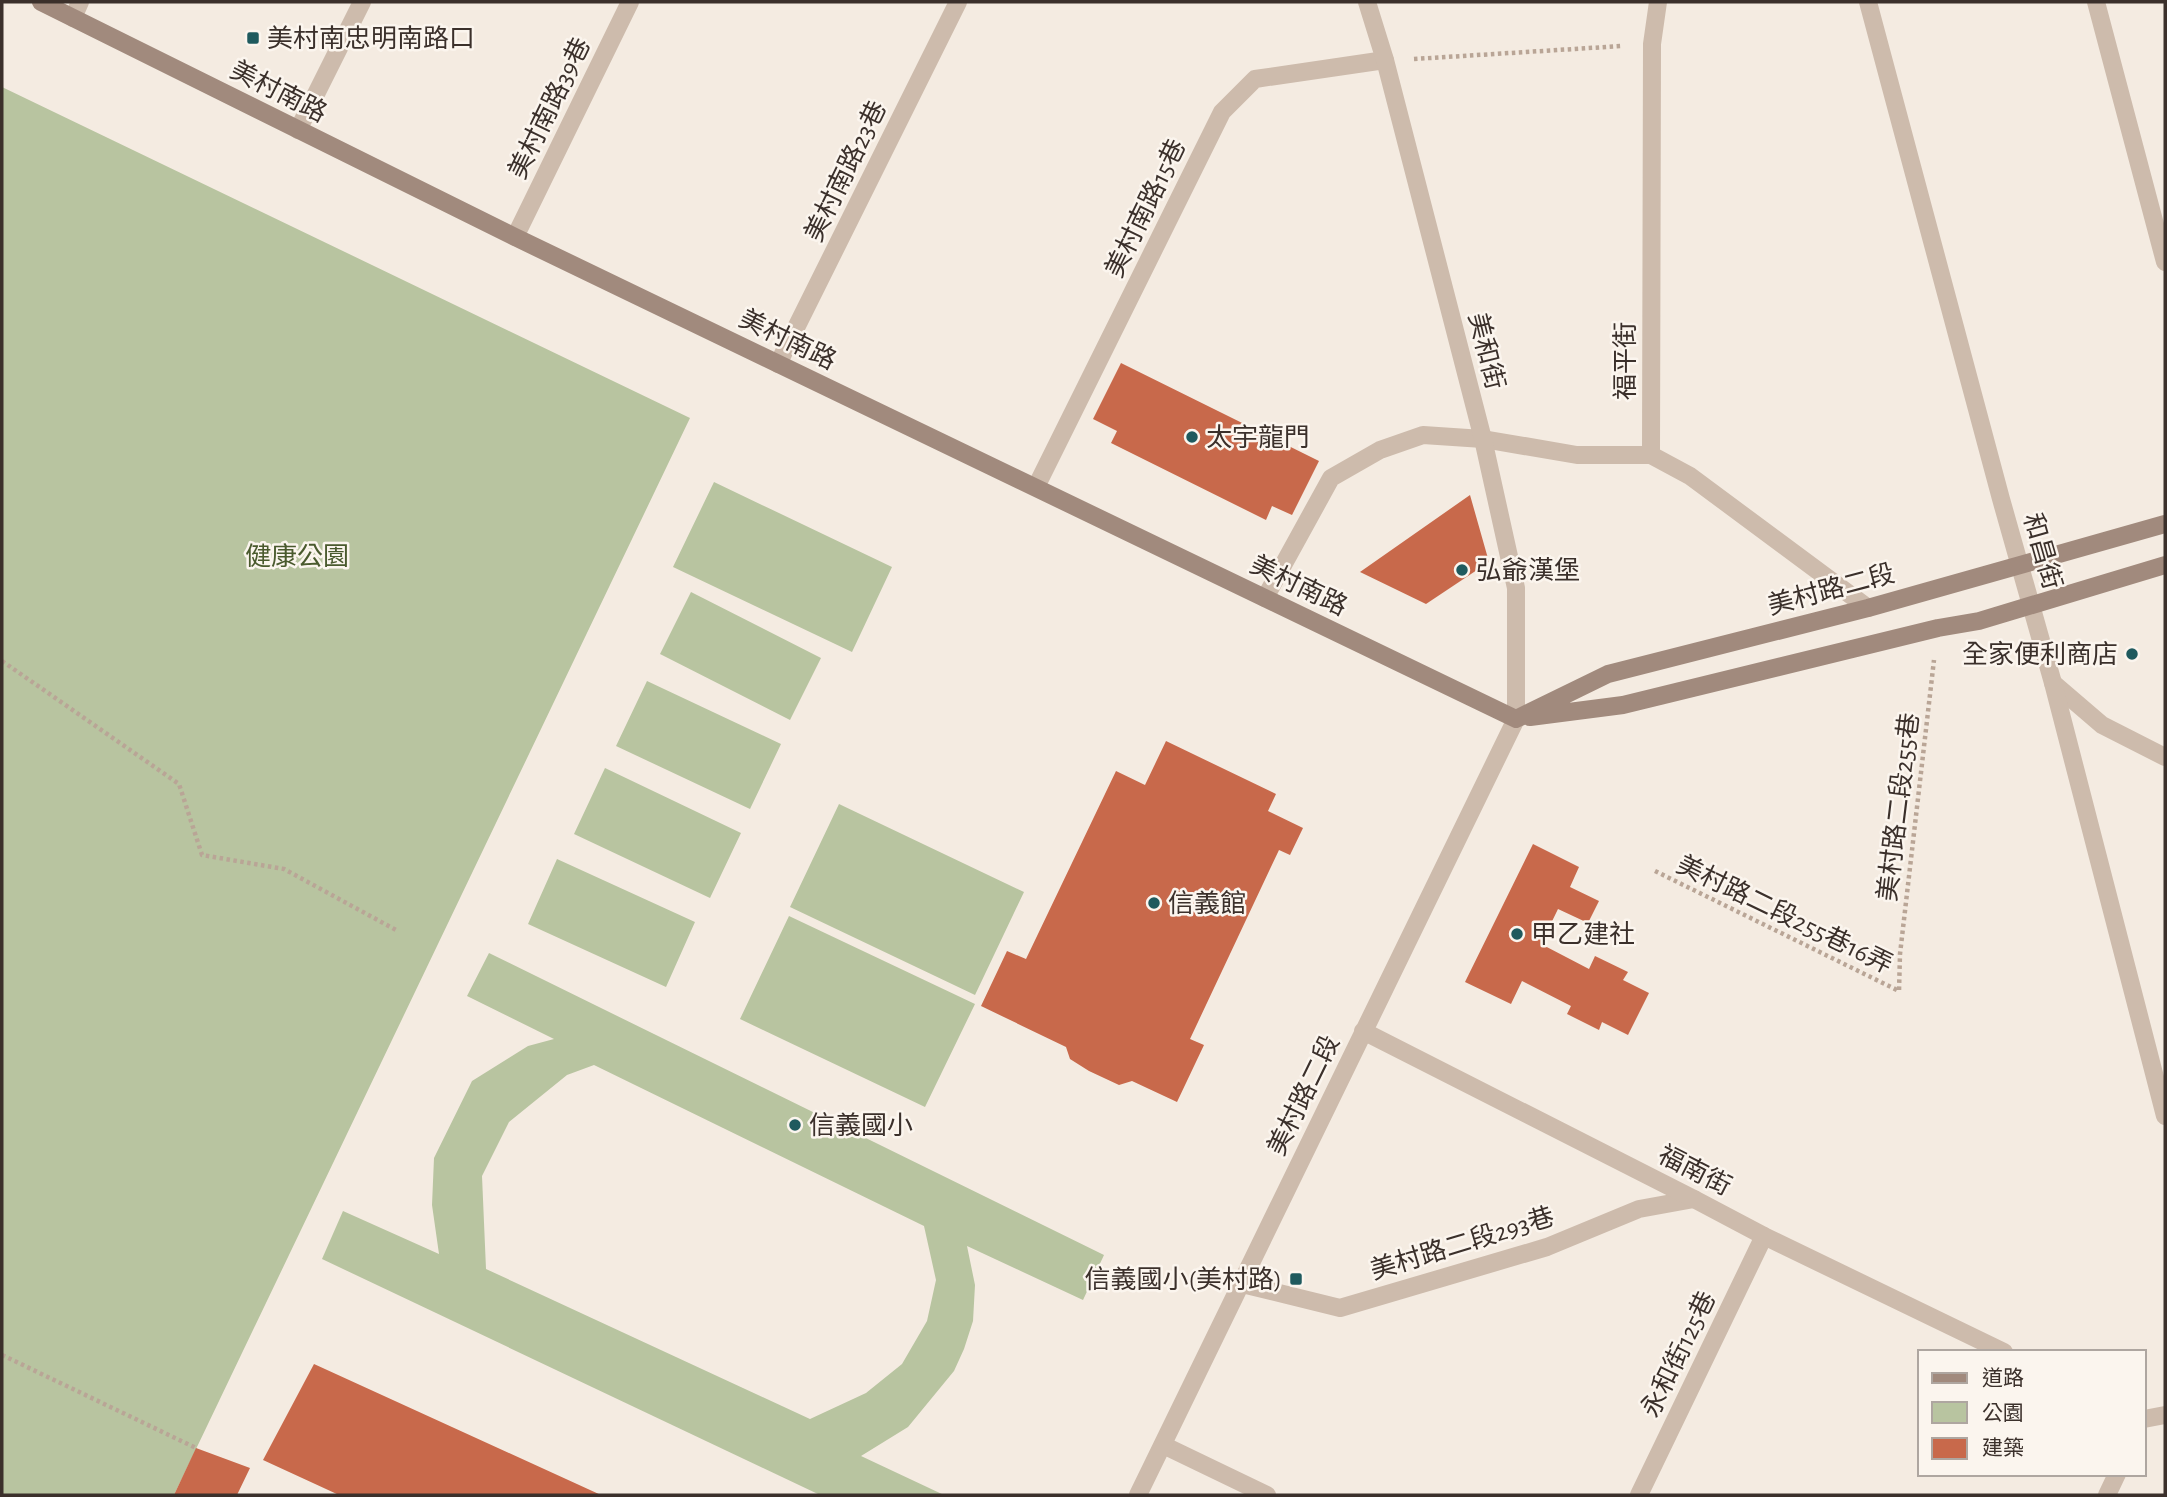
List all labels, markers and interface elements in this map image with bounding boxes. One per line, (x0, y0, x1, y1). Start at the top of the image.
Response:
place label: 美村南忠明南路口 (267, 25, 475, 52)
marker: 美村南忠明南路口 (245, 30, 261, 46)
street label: 美村南路39巷 (504, 34, 595, 183)
street label: 美村南路 (226, 56, 331, 127)
street label: 美村南路23巷 (800, 97, 891, 246)
street label: 美村南路15巷 (1100, 135, 1190, 281)
street label: 美村南路 (735, 305, 840, 374)
street label: 美和街 (1464, 310, 1509, 392)
street label: 福平街 (1612, 322, 1639, 400)
place label: 太宇龍門 (1206, 424, 1310, 451)
marker: 太宇龍門 (1184, 429, 1200, 445)
street label: 和昌街 (2019, 510, 2066, 592)
park label: 健康公園 (245, 543, 349, 570)
street label: 美村南路 (1246, 551, 1351, 620)
place label: 弘爺漢堡 (1476, 557, 1580, 584)
street label: 美村路二段 (1765, 559, 1897, 619)
marker: 弘爺漢堡 (1454, 562, 1470, 578)
place label: 全家便利商店 (1962, 640, 2118, 668)
marker: 全家便利商店 (2124, 646, 2140, 662)
street label: 美村路二段255巷 (1873, 711, 1923, 903)
street label: 美村路二段255巷16弄 (1672, 850, 1898, 978)
place label: 信義館 (1168, 889, 1246, 917)
marker: 信義館 (1146, 895, 1162, 911)
place label: 甲乙建社 (1531, 920, 1635, 948)
marker: 甲乙建社 (1509, 926, 1525, 942)
street label: 美村路二段 (1262, 1030, 1344, 1160)
place label: 信義國小 (809, 1112, 913, 1139)
marker: 信義國小 (787, 1117, 803, 1133)
street label: 福南街 (1654, 1141, 1736, 1200)
street label: 美村路二段293巷 (1367, 1202, 1557, 1284)
place label: 信義國小(美村路) (1085, 1266, 1282, 1293)
marker: 信義國小(美村路) (1288, 1271, 1304, 1287)
street label: 永和街125巷 (1637, 1287, 1720, 1421)
legend (1918, 1350, 2146, 1476)
text: 道路 (1982, 1367, 2024, 1389)
text: 公園 (1982, 1403, 2024, 1424)
text: 建築 (1982, 1437, 2024, 1459)

